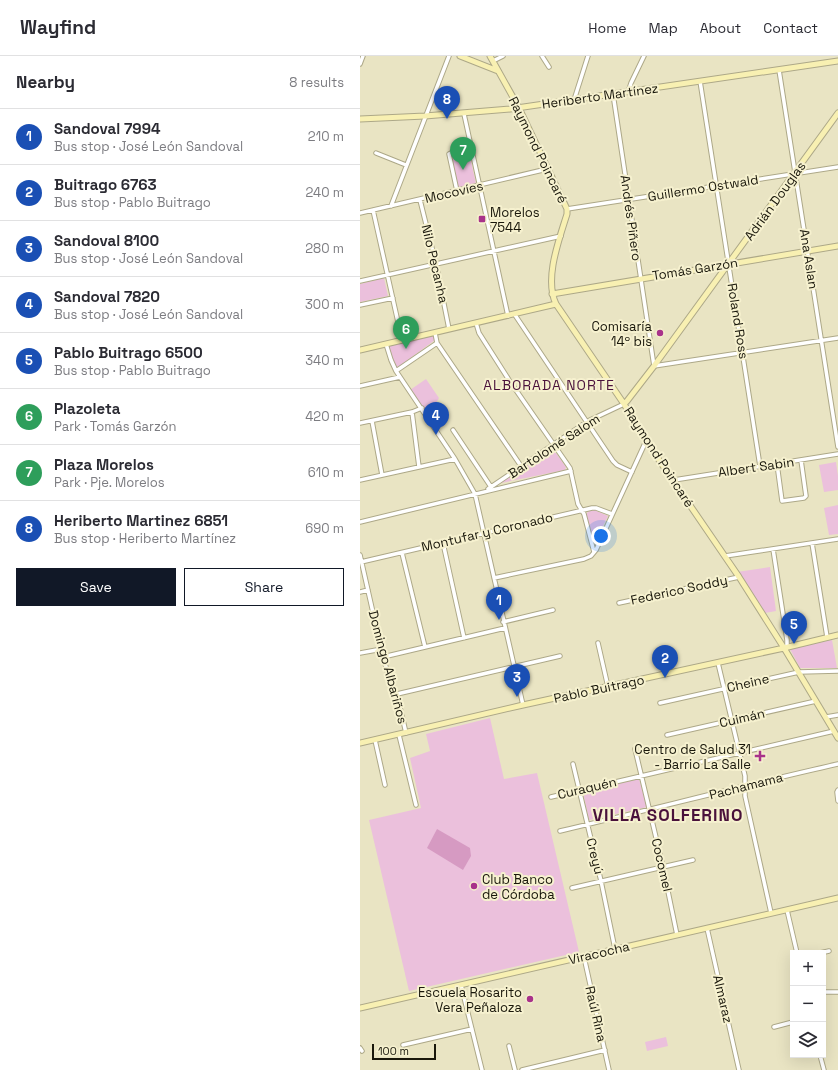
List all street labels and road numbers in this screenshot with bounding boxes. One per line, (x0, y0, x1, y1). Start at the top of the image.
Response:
street label: Heriberto Martínez (541, 79, 660, 113)
street label: Raymond Poincaré (505, 94, 571, 206)
street label: Adrián Douglas (741, 158, 810, 244)
street label: Guillermo Ostwald (646, 171, 760, 205)
street label: Andrés Piñero (617, 174, 645, 262)
street label: Mocovíes (423, 177, 485, 207)
street label: Nilo Pecanha (418, 223, 452, 306)
street label: Ana Aslan (796, 228, 822, 290)
street label: Tomás Garzón (651, 254, 739, 284)
street label: Roland Ross (724, 282, 752, 360)
street label: Raymond Poincaré (620, 403, 698, 511)
street label: Bartolomé Salom (505, 410, 603, 482)
street label: Albert Sabin (717, 453, 795, 481)
street label: Montufar y Coronado (420, 509, 554, 555)
street label: Federico Soddy (629, 571, 729, 609)
street label: Domingo Albariños (365, 608, 411, 726)
street label: Cheine (725, 670, 771, 696)
street label: Pablo Buitrago (552, 671, 646, 707)
street label: Cuimán (718, 705, 766, 731)
street label: Pachamama (707, 768, 785, 803)
street label: Curaquén (556, 773, 618, 803)
street label: Creyú (582, 836, 608, 876)
street label: Cocomel (648, 837, 676, 893)
street label: Viracocha (567, 938, 632, 968)
street label: Almaraz (709, 973, 737, 1025)
street label: Raúl Rina (581, 984, 611, 1044)

